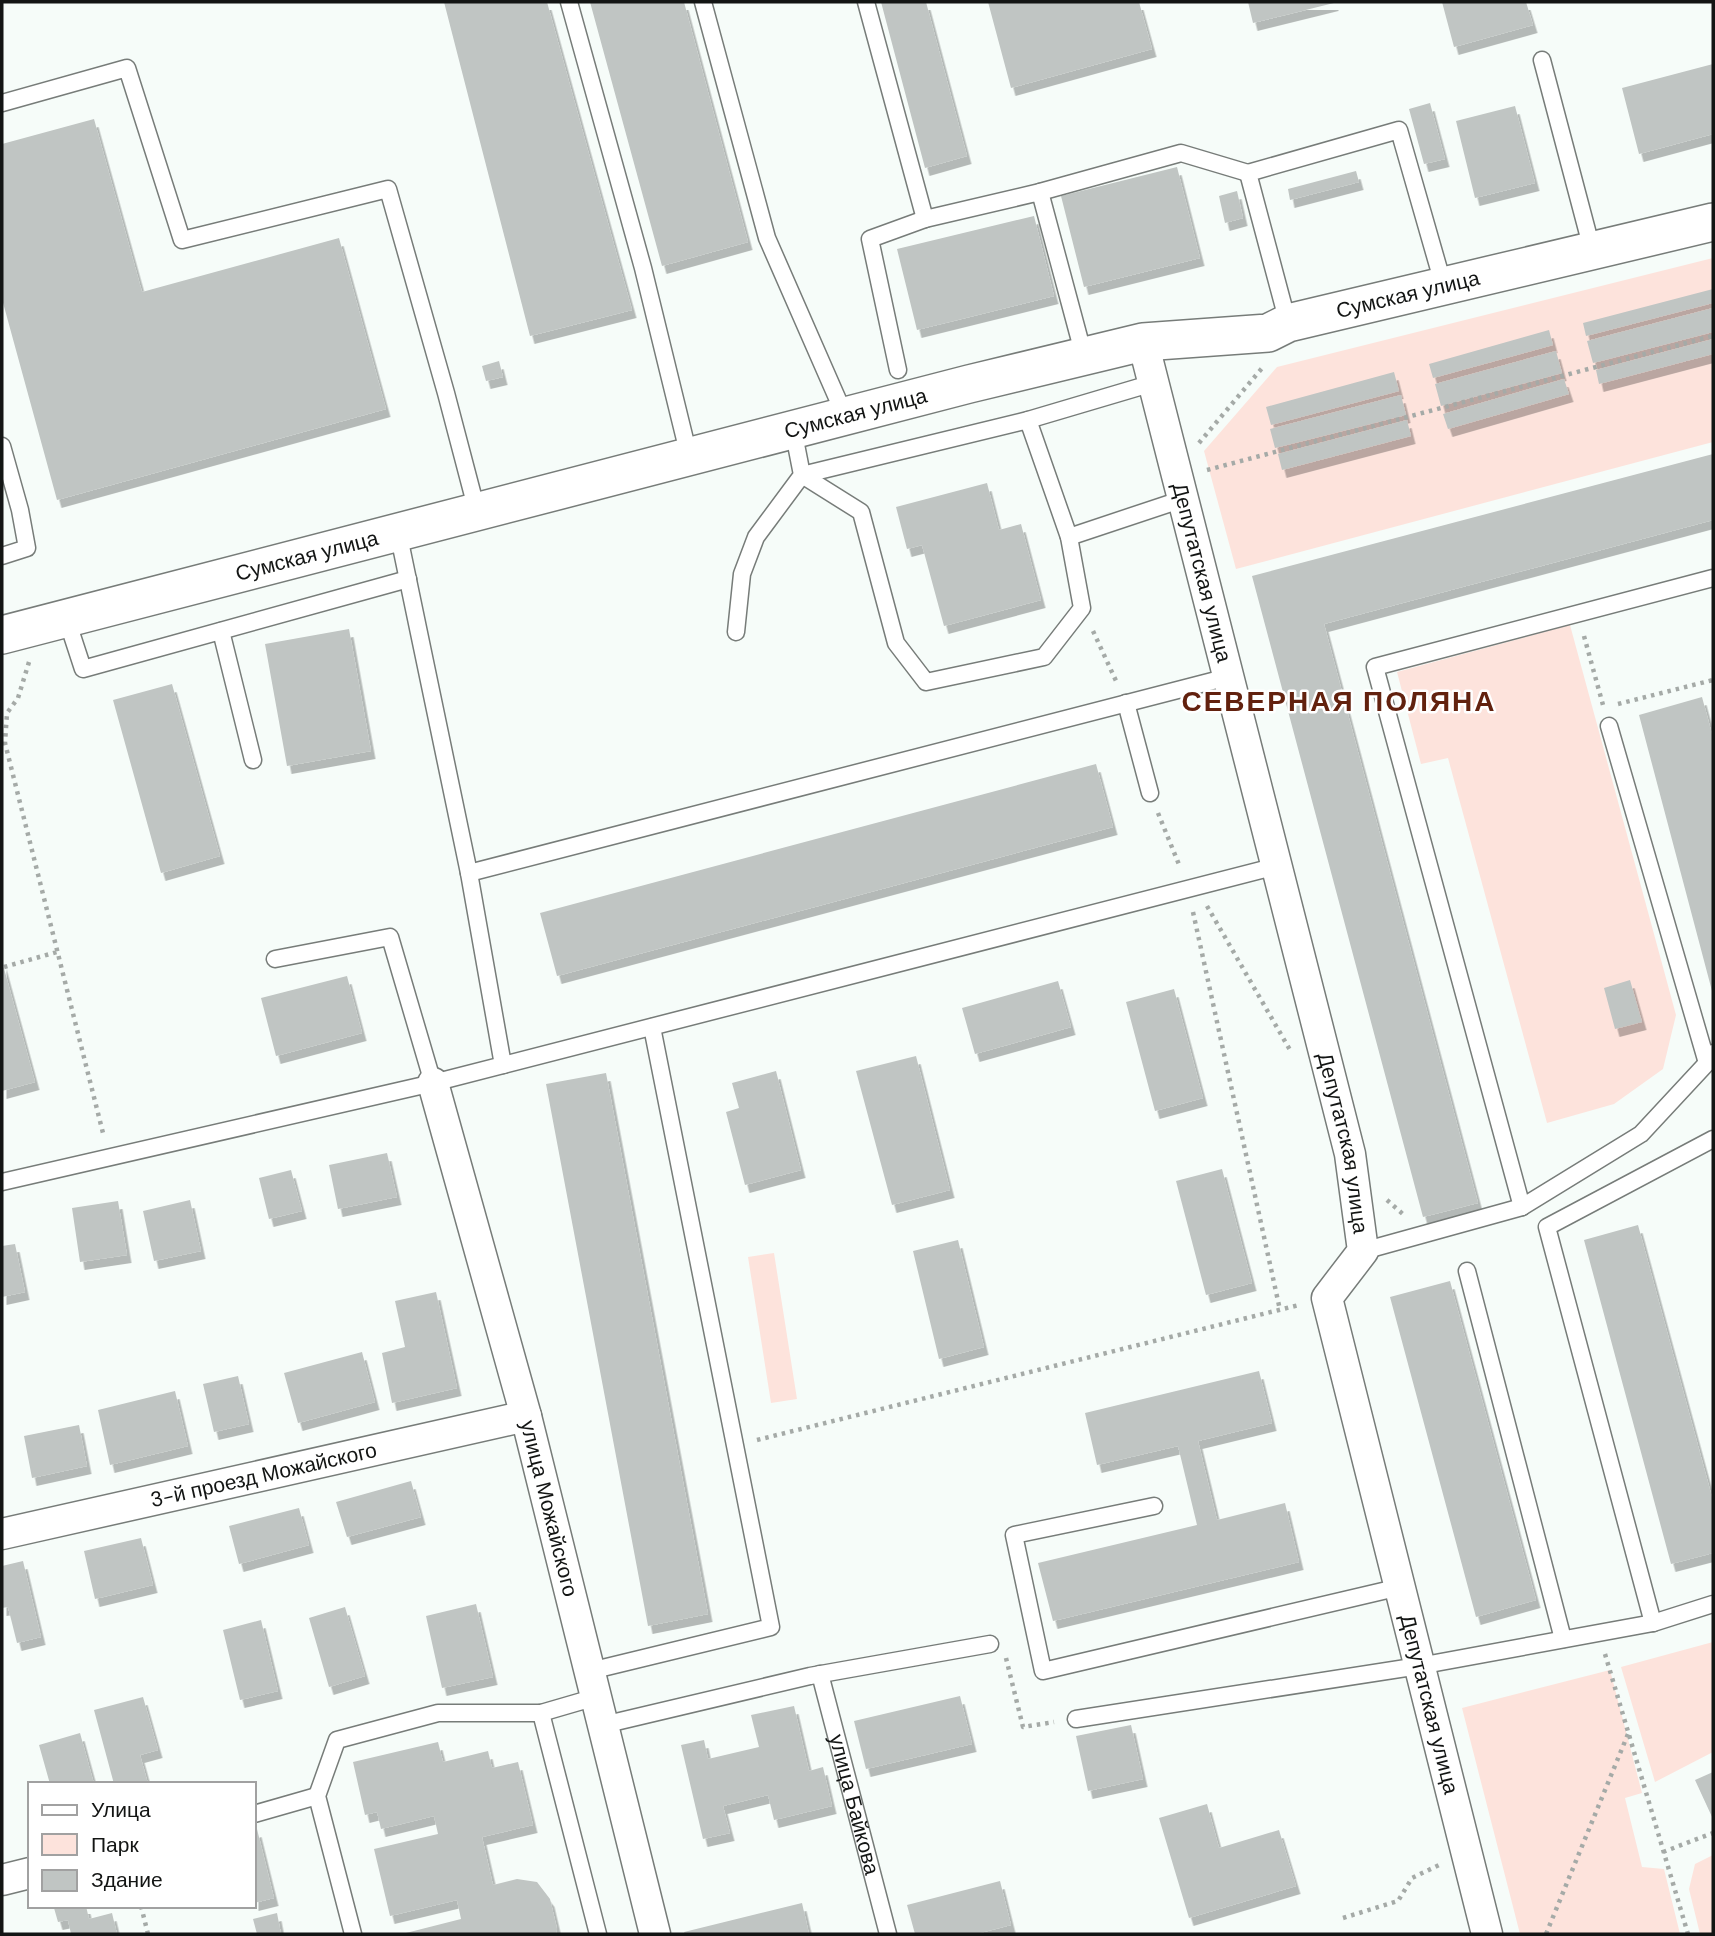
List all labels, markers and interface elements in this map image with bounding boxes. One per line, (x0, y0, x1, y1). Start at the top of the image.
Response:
street label: Сумская улица (1333, 264, 1483, 325)
street label: Сумская улица (781, 381, 930, 445)
street label: Депутатская улица (1165, 480, 1238, 666)
street label: Сумская улица (233, 524, 382, 588)
district label: СЕВЕРНАЯ ПОЛЯНА (1181, 683, 1497, 720)
street label: Депутатская улица (1311, 1050, 1375, 1236)
street label: улица Можайского (514, 1417, 584, 1599)
street label: 3-й проезд Можайского (148, 1436, 379, 1514)
street label: Депутатская улица (1393, 1611, 1465, 1797)
street label: улица Байкова (822, 1731, 886, 1878)
legend (28, 1782, 256, 1908)
text: Улица (91, 1796, 151, 1824)
text: Парк (91, 1831, 139, 1859)
text: Здание (91, 1866, 163, 1894)

